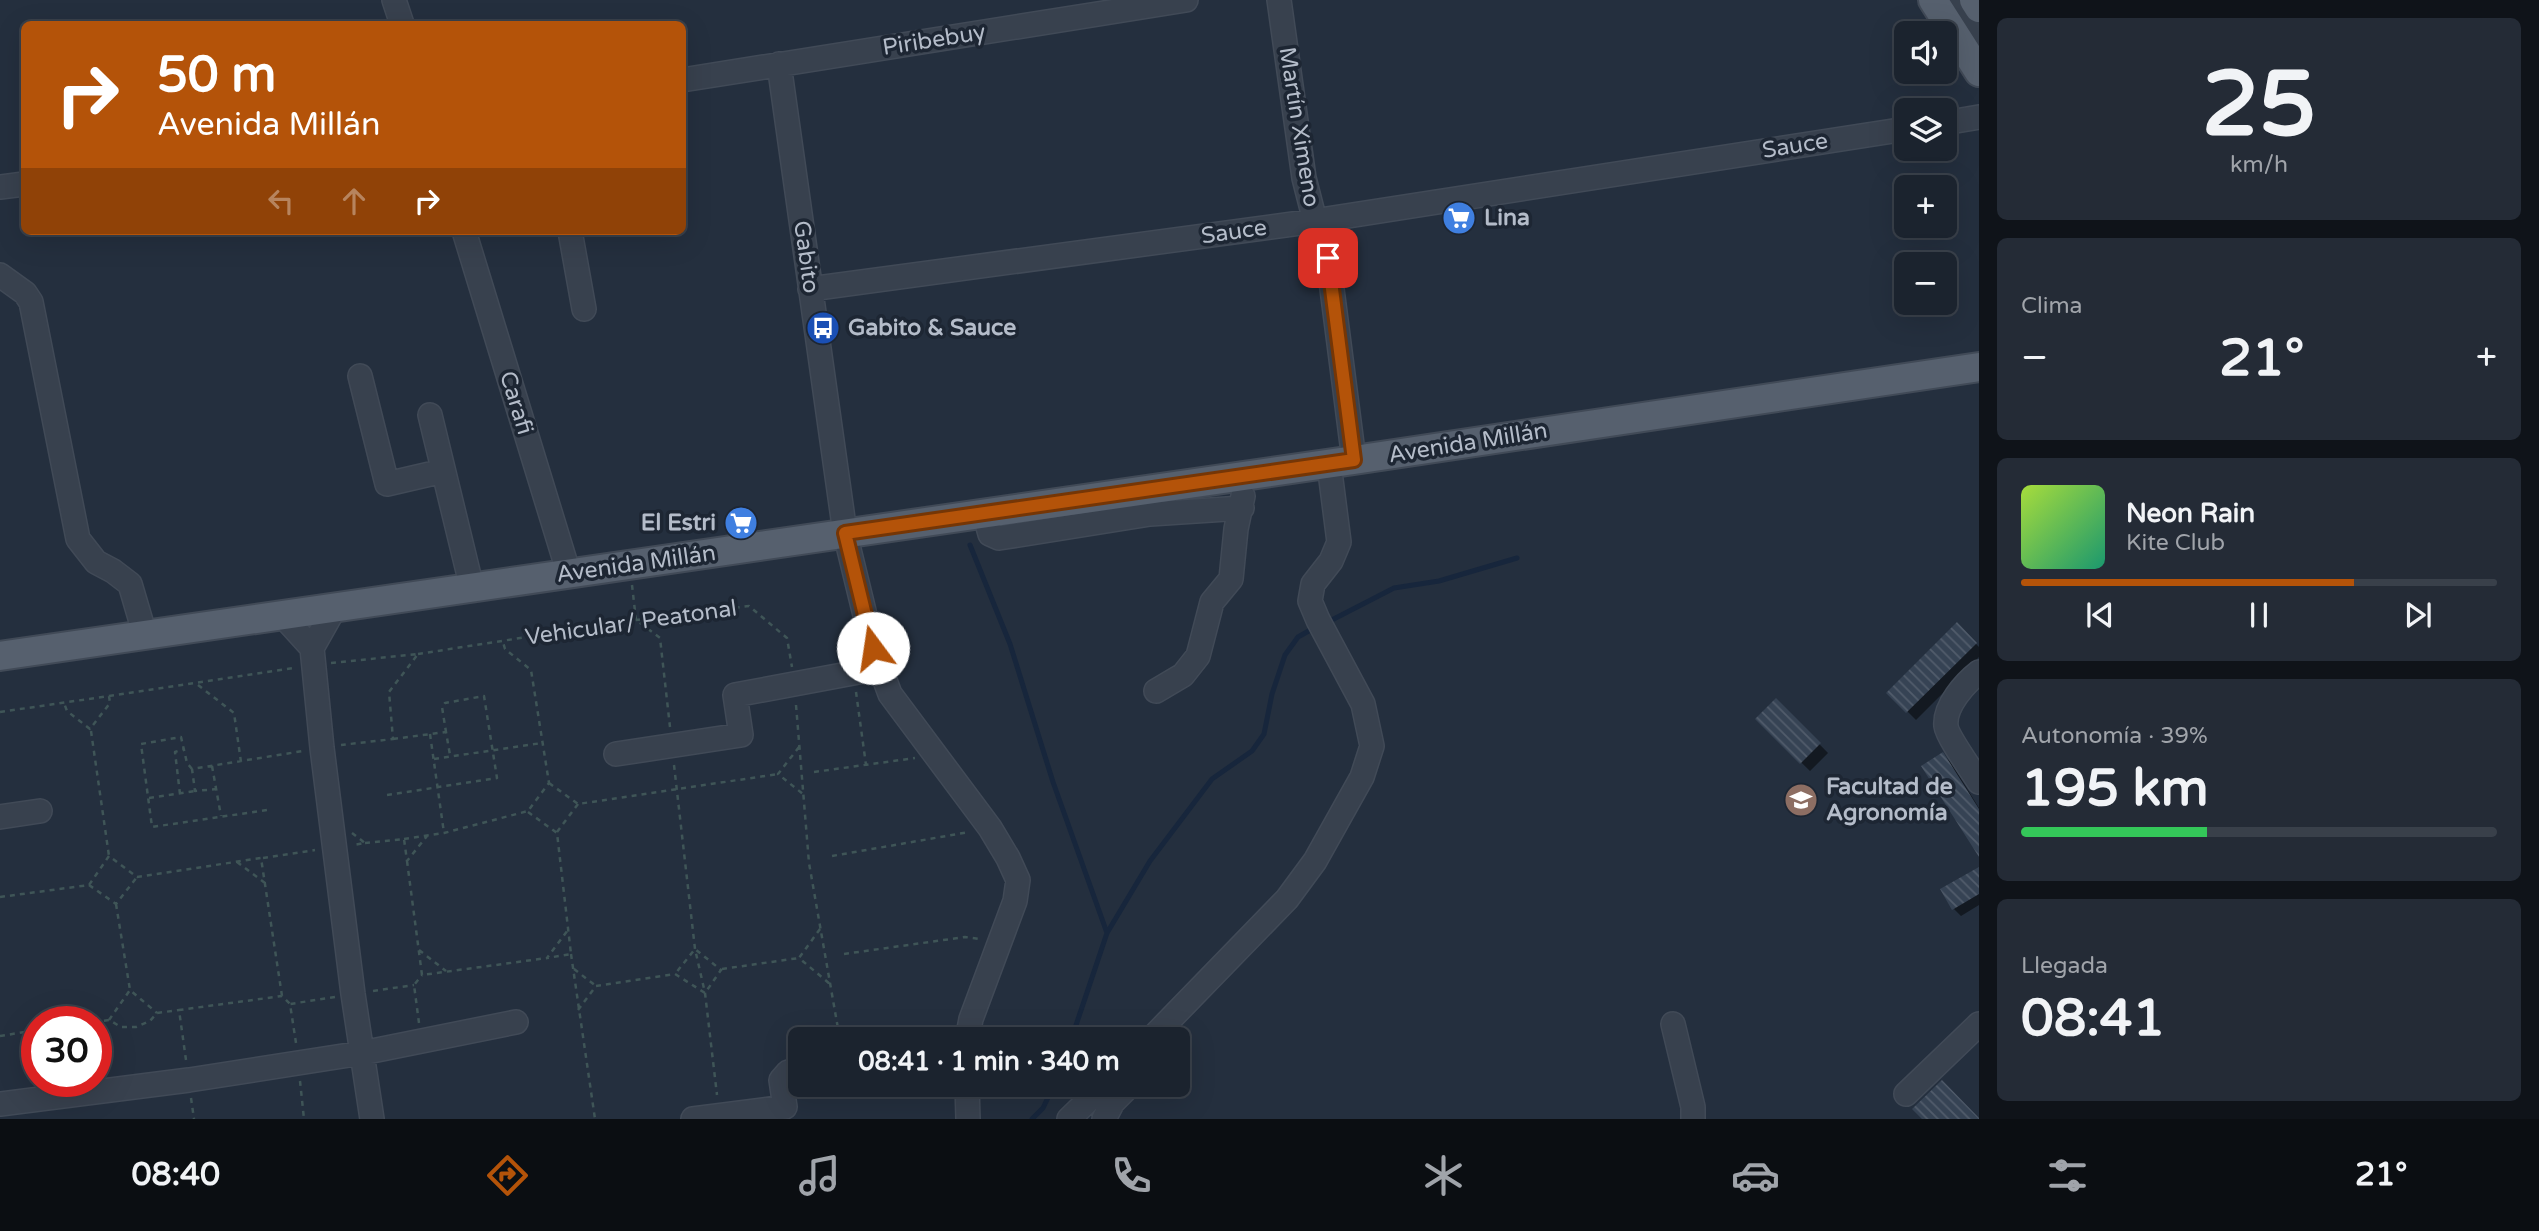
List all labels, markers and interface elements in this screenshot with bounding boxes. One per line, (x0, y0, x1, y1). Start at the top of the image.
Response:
street label: Piribebuy (880, 18, 988, 62)
map controls (1894, 21, 1957, 315)
button: sound (1894, 21, 1957, 84)
street label: Martín Ximeno (1273, 45, 1325, 209)
text: 50 m (157, 46, 276, 105)
icon: right (42, 49, 133, 140)
text: 25 (2202, 50, 2316, 160)
button: layers (1894, 98, 1957, 161)
text: Avenida Millán (157, 106, 381, 144)
street label: Sauce (1760, 127, 1830, 165)
text: km/h (2230, 151, 2288, 179)
button: + (1894, 175, 1957, 238)
icon: left (262, 182, 300, 220)
icon: ahead (335, 182, 373, 220)
icon: right (408, 182, 446, 220)
supermarket icon: Lina (1440, 199, 1478, 237)
place label: Lina (1484, 204, 1530, 232)
street label: Sauce (1199, 214, 1269, 250)
street label: Gabito (787, 219, 825, 295)
pin (1298, 228, 1358, 288)
icon: arrive (1309, 239, 1347, 277)
button: − (1894, 252, 1957, 315)
text: Clima (2021, 292, 2082, 320)
bus stop icon: Gabito & Sauce (804, 309, 842, 347)
place label: Gabito & Sauce (848, 314, 1016, 342)
text: 21° (2219, 327, 2304, 390)
text: − (2021, 335, 2048, 381)
text: + (2476, 335, 2497, 381)
street label: Carafi (493, 368, 539, 438)
street label: Avenida Millán (1386, 417, 1550, 469)
text: Neon Rain (2126, 498, 2255, 529)
supermarket icon: El Estri (722, 504, 760, 542)
place label: El Estri (641, 509, 716, 537)
text: Kite Club (2126, 529, 2225, 557)
street label: Avenida Millán (555, 539, 717, 589)
street label: Vehicular/ Peatonal (523, 594, 739, 652)
icon: previous (2081, 596, 2119, 634)
icon: pause (2240, 596, 2278, 634)
icon: next (2399, 596, 2437, 634)
position arrow (836, 611, 910, 685)
text: Autonomía · 39% (2021, 722, 2208, 750)
text: 195 km (2021, 757, 2209, 820)
place label: Facultad de Agronomía (1826, 773, 1953, 827)
school or university icon: Facultad de Agronomía (1782, 781, 1820, 819)
text: Llegada (2021, 952, 2108, 980)
text: 08:41 (2021, 987, 2165, 1050)
speed limit sign: 30 (21, 1006, 112, 1097)
text: 08:41 · 1 min · 340 m (858, 1046, 1120, 1077)
icon: directions (483, 1151, 532, 1200)
icon: music (795, 1151, 844, 1200)
icon: phone (1107, 1151, 1156, 1200)
icon: climate (1419, 1151, 1468, 1200)
icon: car (1731, 1151, 1780, 1200)
icon: filters (2043, 1151, 2092, 1200)
text: 08:40 (131, 1156, 220, 1194)
text: 21° (2355, 1156, 2407, 1194)

